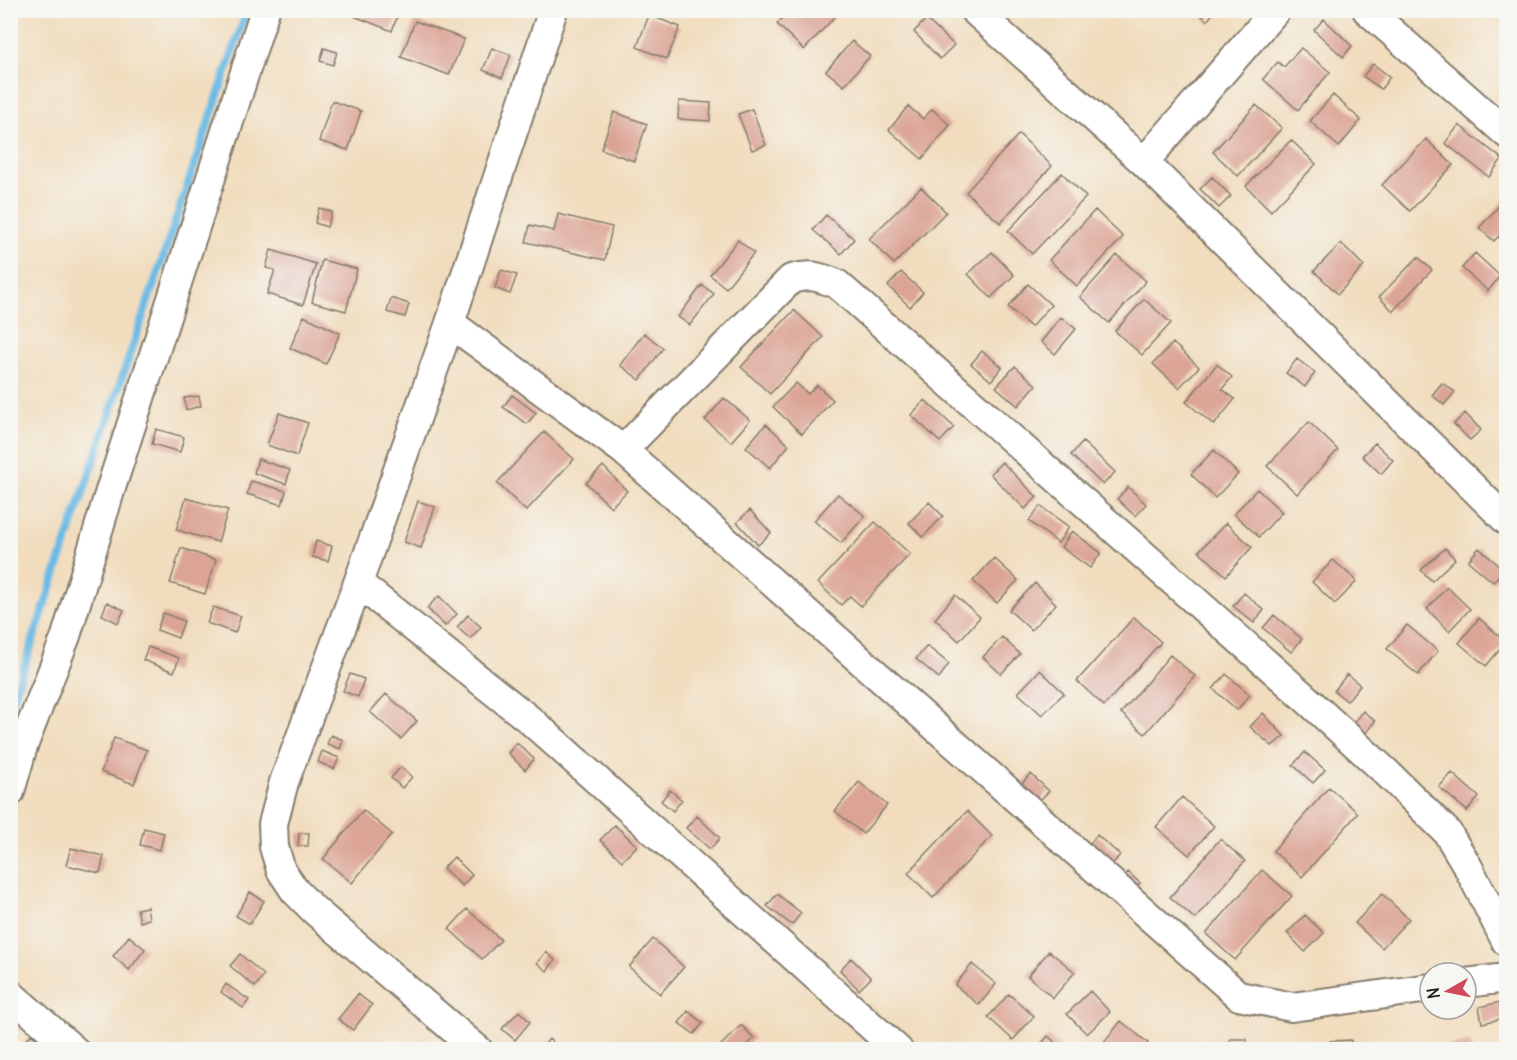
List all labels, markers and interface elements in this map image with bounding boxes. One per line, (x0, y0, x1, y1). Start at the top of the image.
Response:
north arrow (1418, 961, 1478, 1021)
text: N (1422, 986, 1444, 1000)

